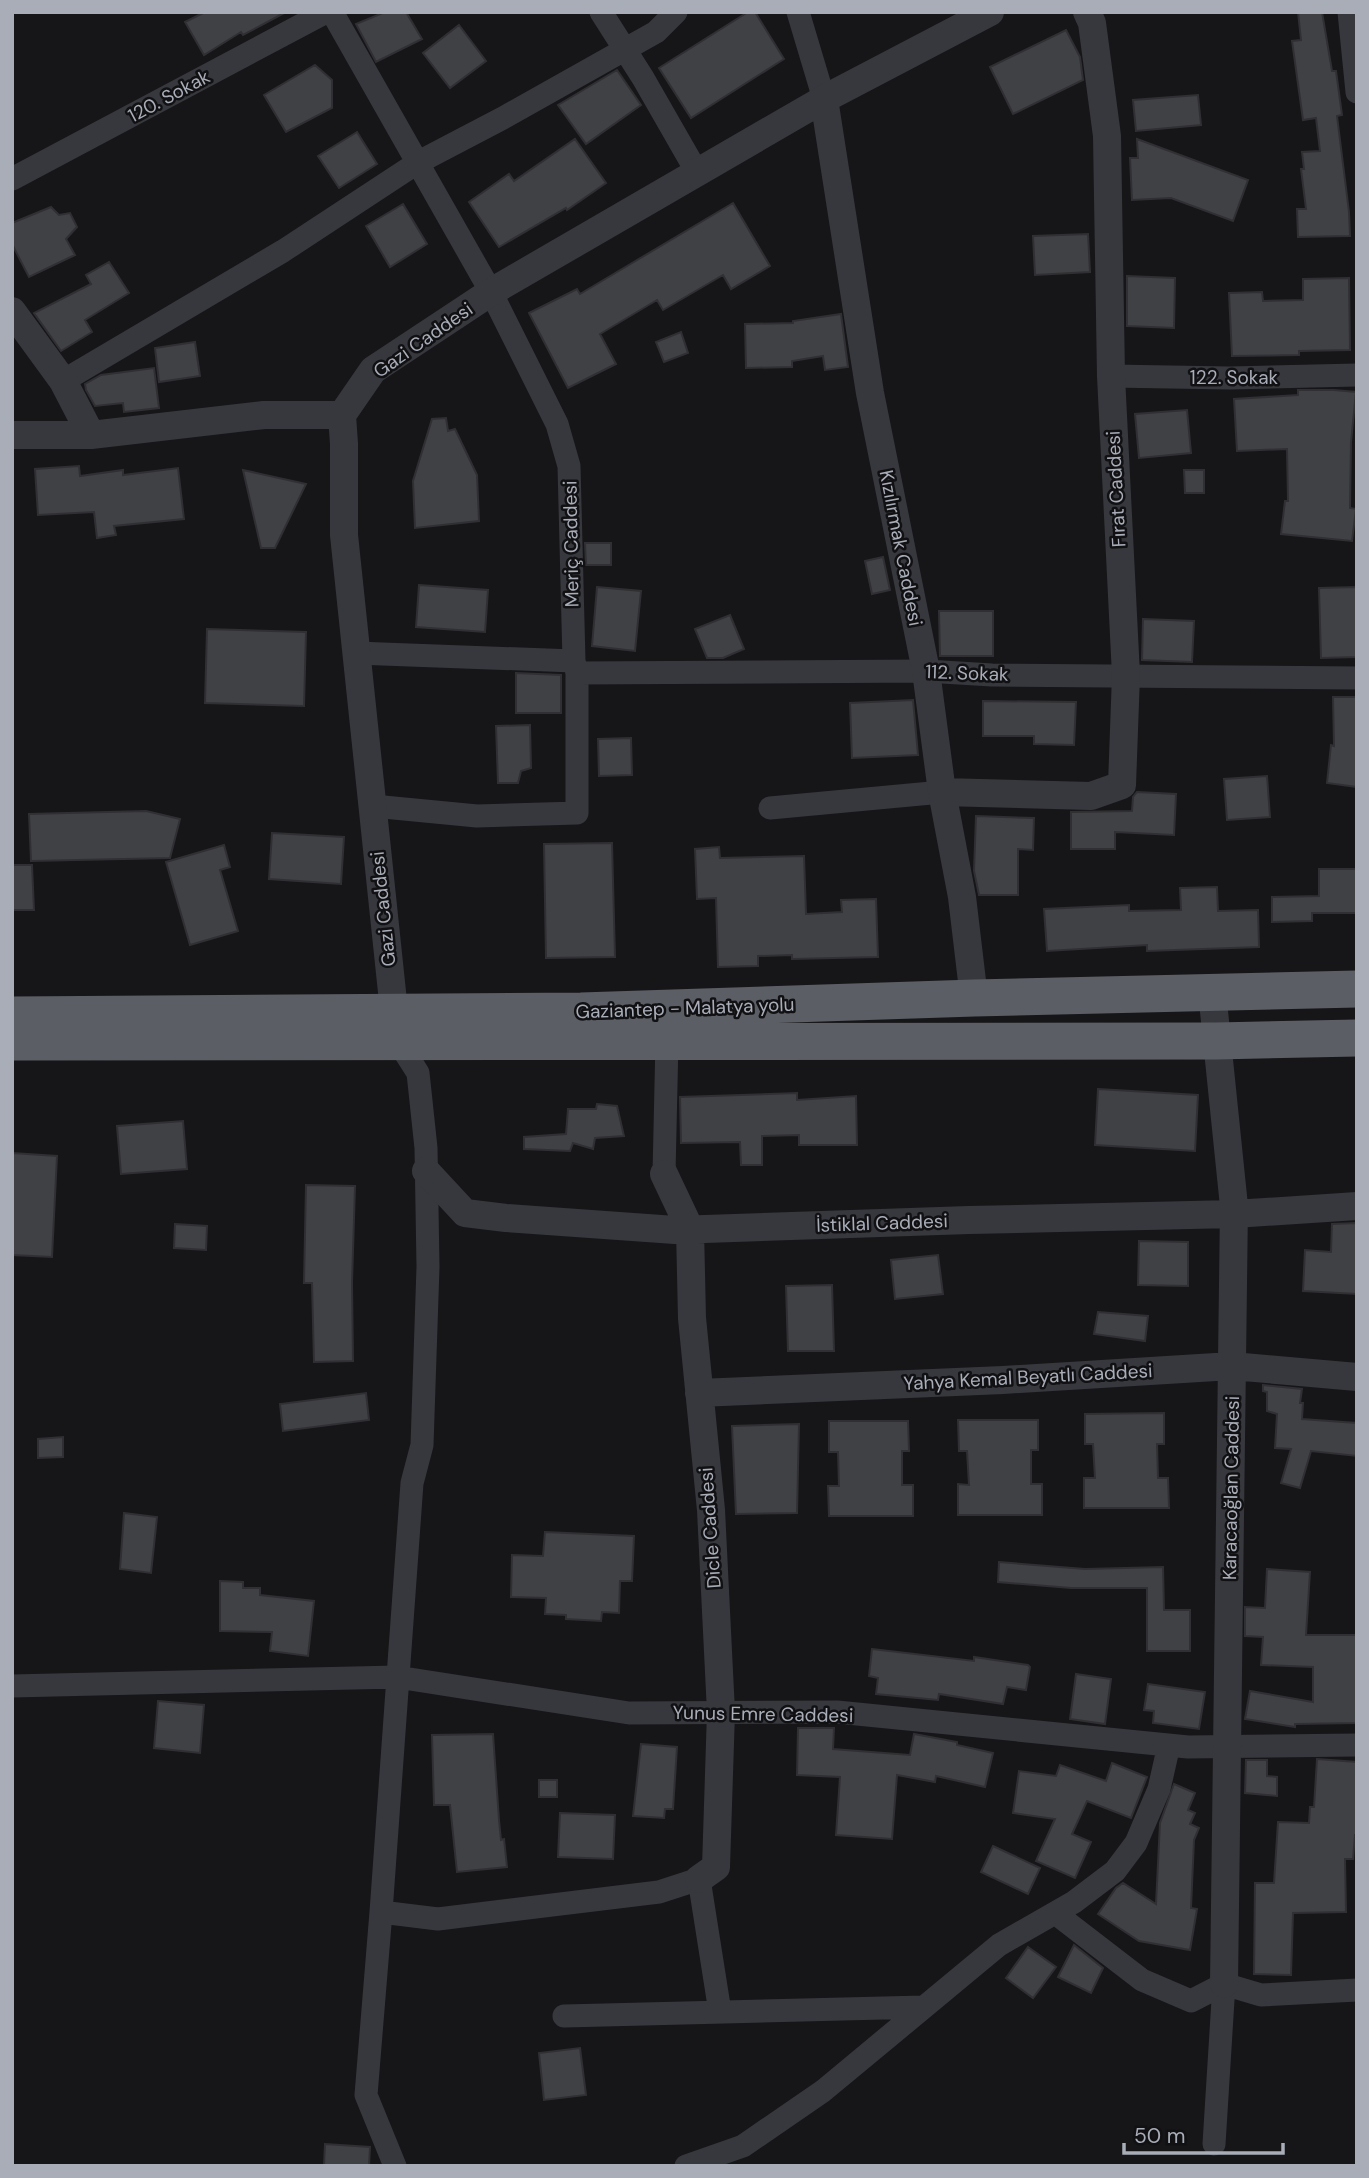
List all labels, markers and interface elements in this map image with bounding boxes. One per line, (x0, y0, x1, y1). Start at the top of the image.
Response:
street label: 120. Sokak (124, 64, 215, 128)
street label: Gazi Caddesi (368, 297, 478, 383)
street label: 122. Sokak (1190, 365, 1279, 390)
street label: Fırat Caddesi (1100, 430, 1132, 548)
street label: Kızılırmak Caddesi (874, 468, 928, 628)
street label: Meriç Caddesi (557, 480, 585, 608)
street label: 112. Sokak (925, 659, 1009, 687)
street label: Gazi Caddesi (365, 850, 401, 968)
street label: Gaziantep - Malatya yolu (575, 992, 795, 1024)
street label: İstiklal Caddesi (816, 1208, 948, 1238)
street label: Yahya Kemal Beyatlı Caddesi (903, 1358, 1153, 1396)
street label: Karacaoğlan Caddesi (1217, 1396, 1245, 1580)
street label: Dicle Caddesi (693, 1467, 727, 1589)
street label: Yunus Emre Caddesi (672, 1700, 854, 1728)
scale bar (1124, 2112, 1283, 2156)
text: 50 m (1134, 2122, 1185, 2150)

